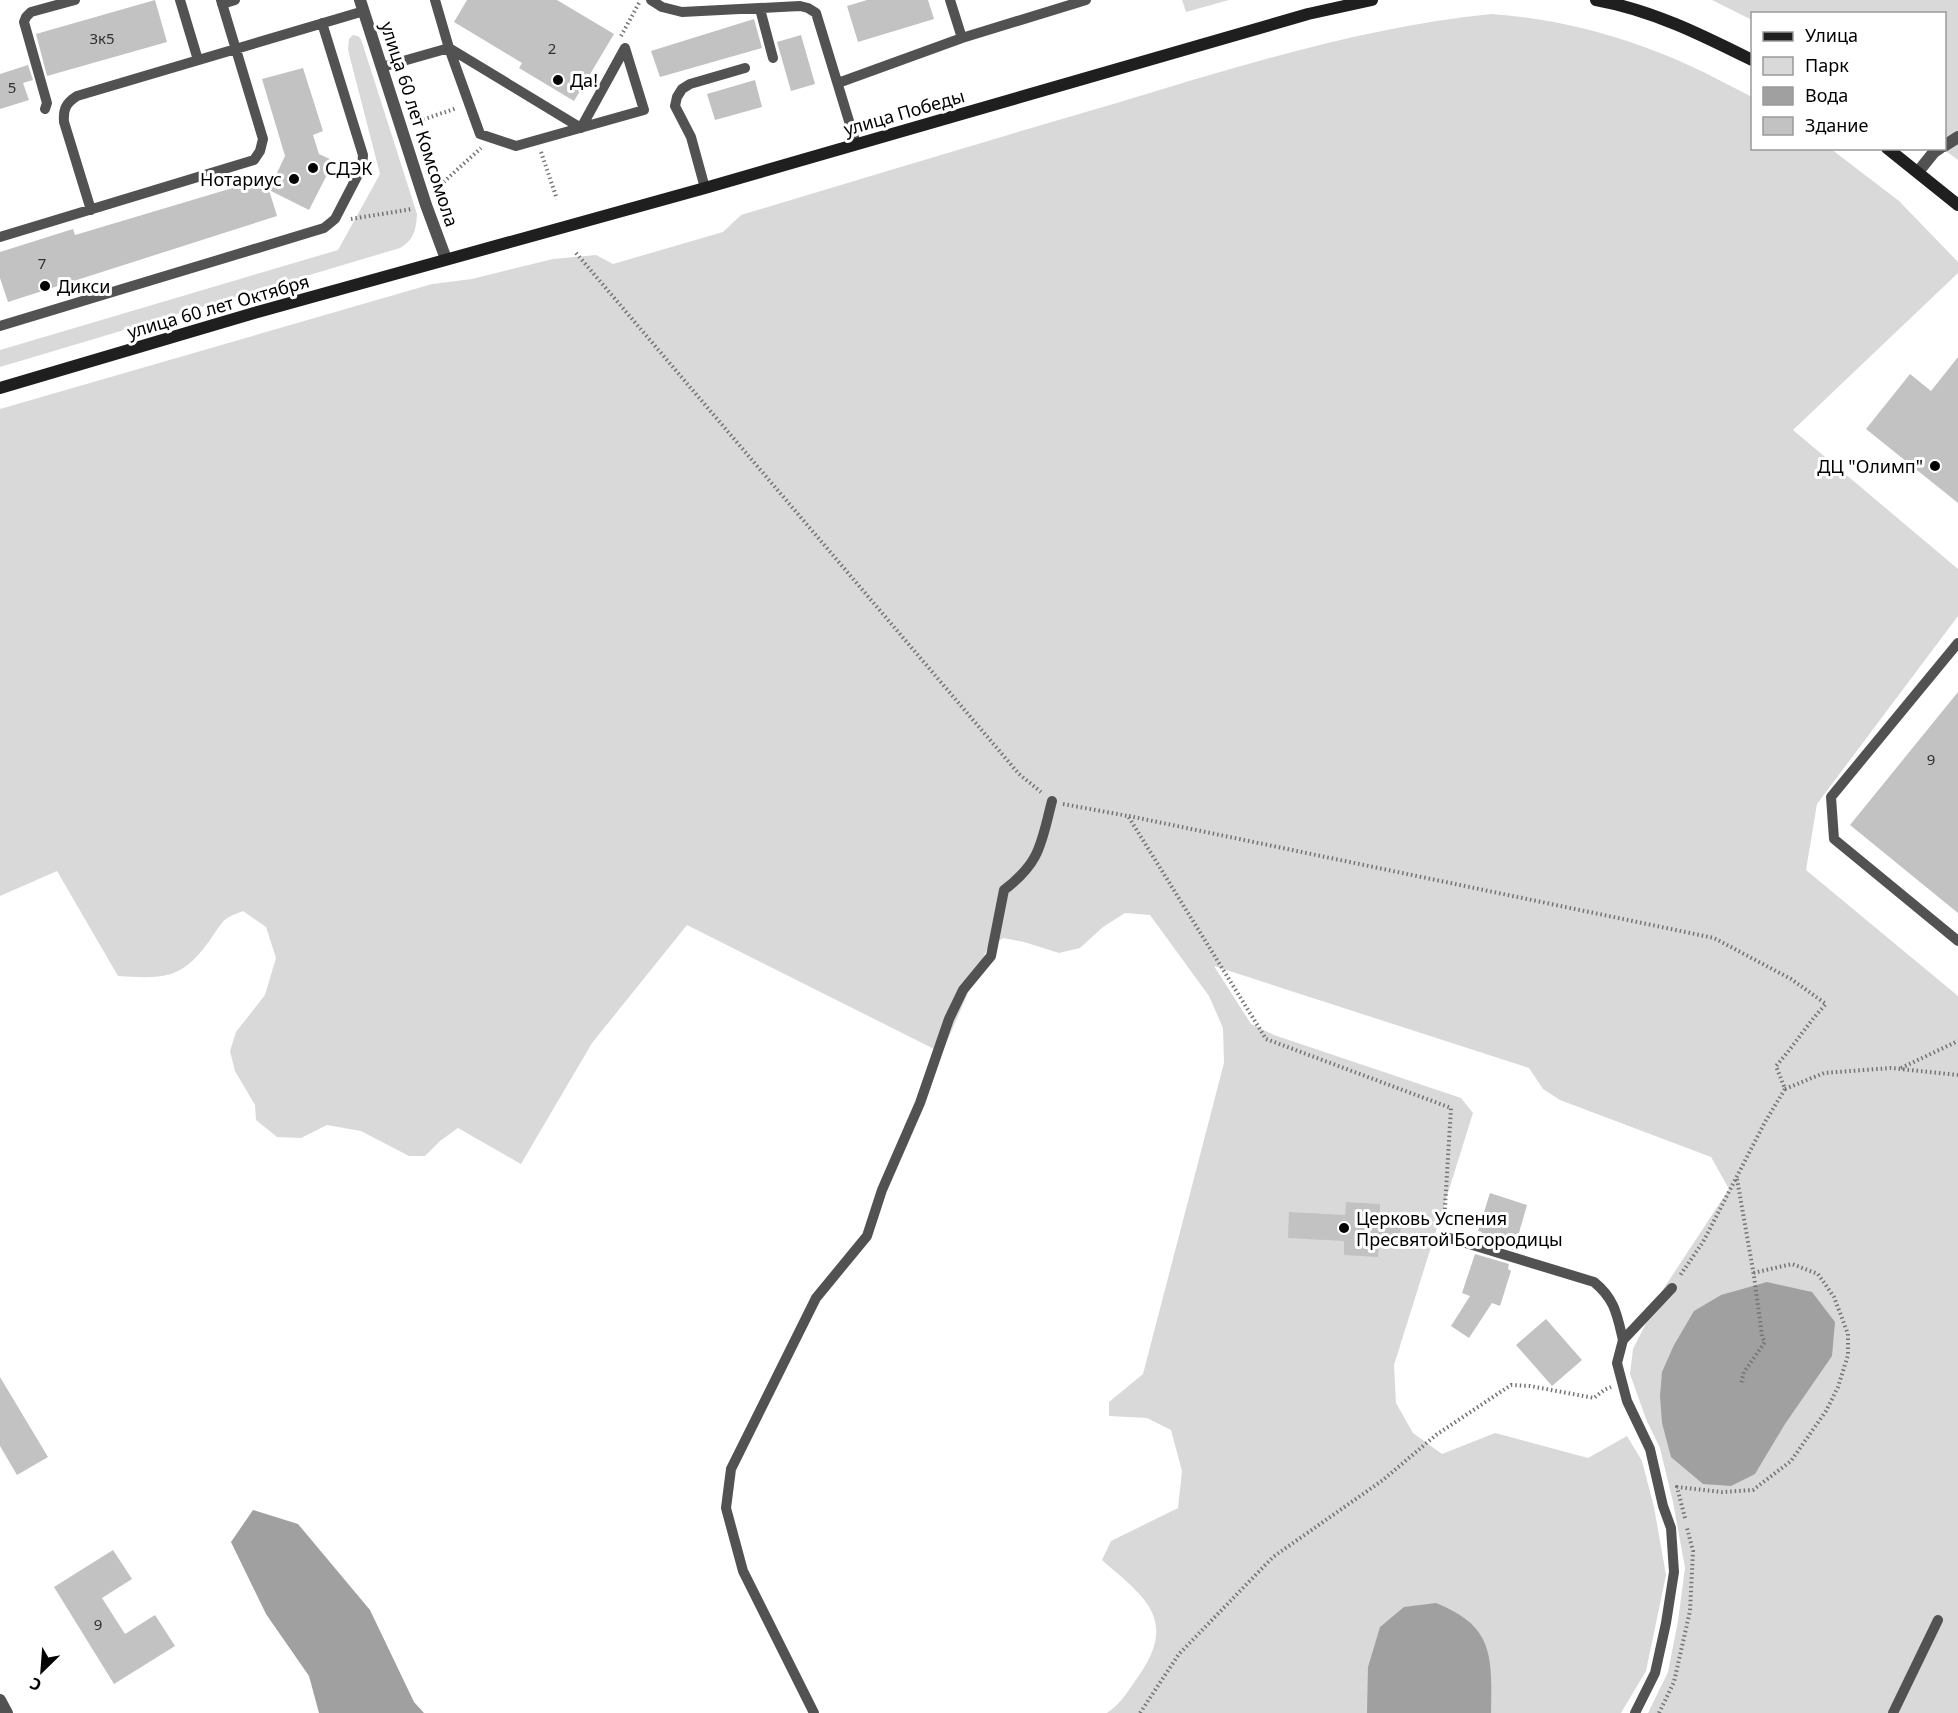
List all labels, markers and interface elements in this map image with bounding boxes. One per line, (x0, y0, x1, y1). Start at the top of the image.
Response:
legend (1751, 12, 1946, 150)
street label: улица 60 лет Комсомола (375, 18, 465, 230)
text: Улица (1805, 23, 1858, 47)
house number: 3к5 (89, 28, 115, 48)
house number: 2 (548, 38, 556, 58)
text: Парк (1805, 53, 1849, 77)
place label: Да! (570, 68, 598, 92)
marker: Да! (551, 73, 565, 87)
house number: 5 (8, 77, 16, 97)
street label: улица Победы (841, 83, 967, 141)
text: Вода (1805, 83, 1848, 107)
text: Здание (1805, 113, 1869, 137)
place label: СДЭК (325, 156, 373, 180)
marker: СДЭК (306, 161, 320, 175)
place label: Нотариус (200, 167, 282, 191)
marker: Нотариус (287, 172, 301, 186)
house number: 7 (38, 253, 46, 273)
street label: улица 60 лет Октября (124, 269, 312, 343)
place label: Дикси (57, 274, 111, 298)
marker: Дикси (38, 279, 52, 293)
place label: ДЦ "Олимп" (1817, 454, 1923, 478)
marker: ДЦ "Олимп" (1928, 459, 1942, 473)
house number: 9 (1927, 749, 1935, 769)
place label: Церковь Успения Пресвятой Богородицы (1356, 1206, 1563, 1251)
marker: Церковь Успения Пресвятой Богородицы (1337, 1221, 1351, 1235)
house number: 9 (94, 1614, 102, 1634)
north arrow (12, 1641, 72, 1701)
text: С (26, 1672, 45, 1697)

